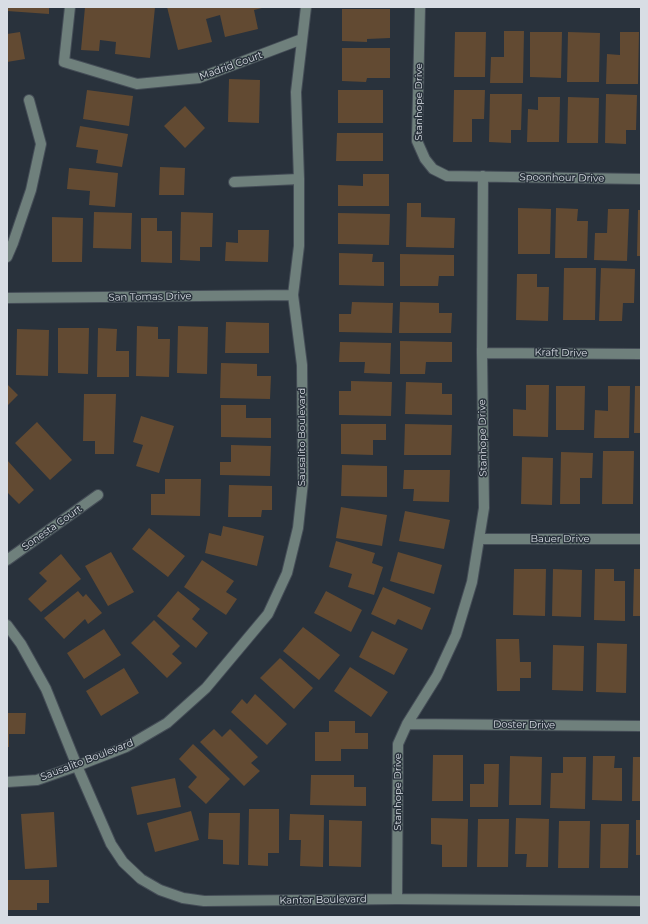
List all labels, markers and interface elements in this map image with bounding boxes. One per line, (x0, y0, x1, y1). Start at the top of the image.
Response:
street label: Madrid Court (198, 49, 264, 83)
street label: Stanhope Drive (413, 63, 425, 141)
street label: Spoonhour Drive (520, 171, 604, 185)
street label: San Tomas Drive (108, 290, 192, 304)
street label: Kraft Drive (535, 347, 587, 359)
street label: Sausalito Boulevard (296, 388, 308, 486)
street label: Stanhope Drive (476, 399, 490, 477)
street label: Sonesta Court (20, 503, 84, 553)
street label: Bauer Drive (530, 533, 590, 545)
street label: Doster Drive (493, 718, 555, 732)
street label: Sausalito Boulevard (39, 737, 135, 783)
street label: Stanhope Drive (392, 753, 404, 831)
street label: Kantor Boulevard (279, 893, 367, 907)

